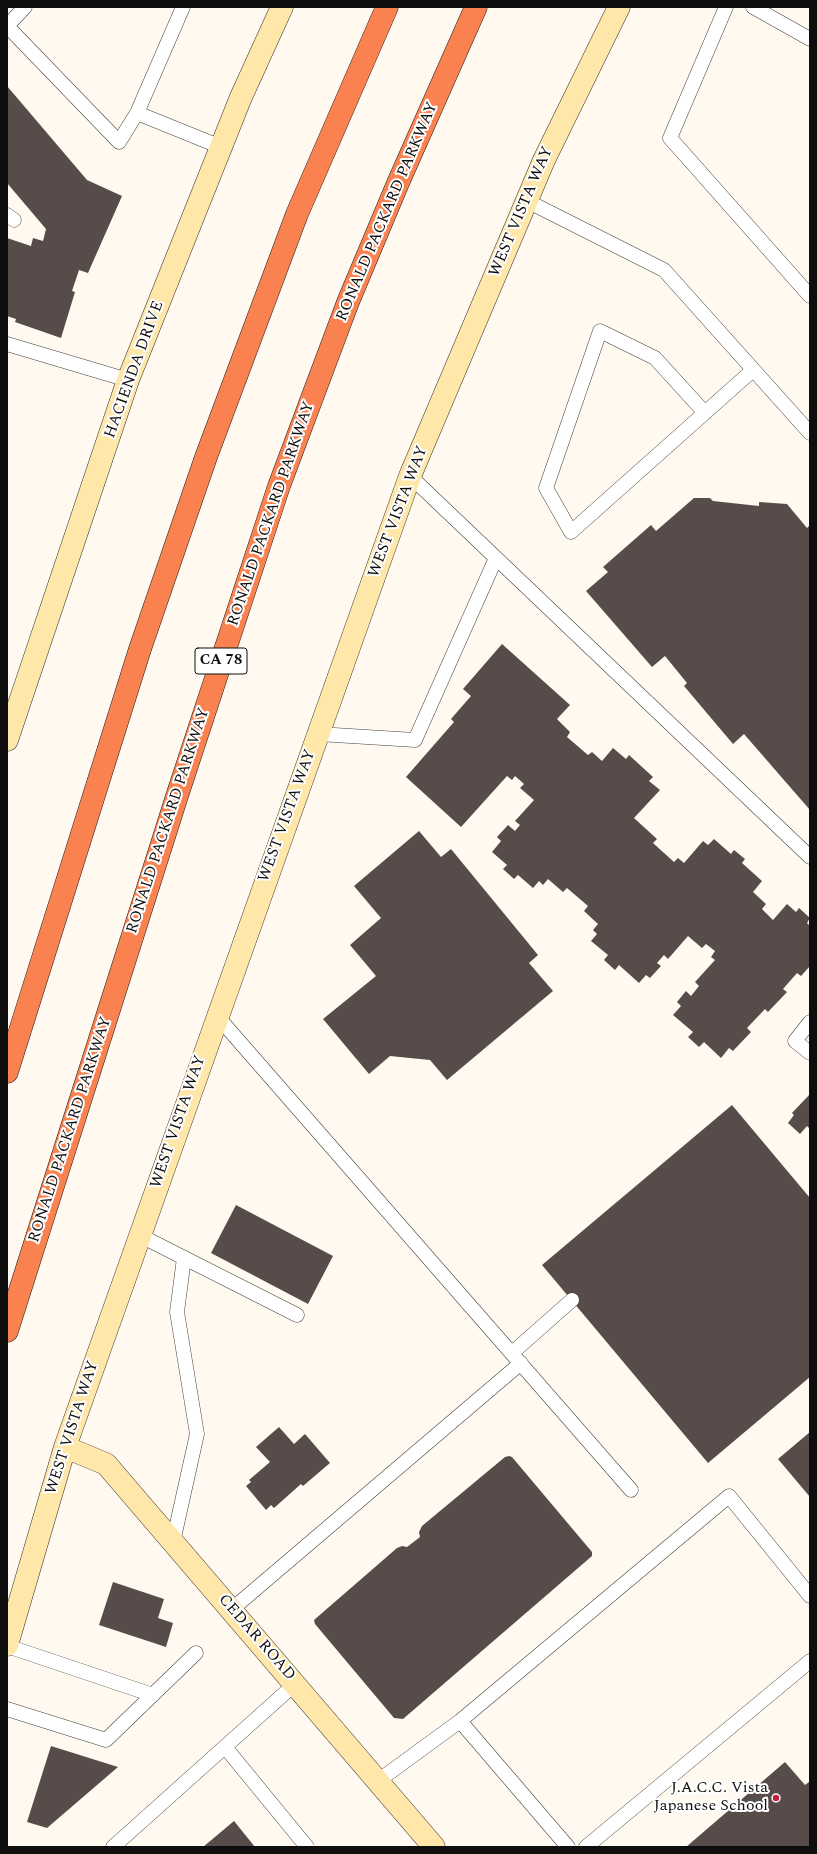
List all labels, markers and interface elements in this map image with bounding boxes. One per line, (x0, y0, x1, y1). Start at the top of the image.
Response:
street label: RONALD PACKARD PARKWAY (333, 100, 443, 324)
street label: WEST VISTA WAY (486, 144, 558, 280)
street label: HACIENDA DRIVE (101, 299, 169, 441)
street label: RONALD PACKARD PARKWAY (224, 399, 320, 629)
street label: WEST VISTA WAY (365, 443, 433, 581)
road number: CA 78 (195, 648, 247, 674)
street label: RONALD PACKARD PARKWAY (123, 706, 215, 936)
street label: WEST VISTA WAY (255, 747, 321, 885)
street label: RONALD PACKARD PARKWAY (25, 1015, 117, 1245)
street label: WEST VISTA WAY (147, 1053, 211, 1191)
street label: WEST VISTA WAY (42, 1359, 104, 1497)
street label: CEDAR ROAD (213, 1591, 299, 1685)
place label: J.A.C.C. Vista Japanese School (654, 1779, 768, 1817)
marker: J.A.C.C. Vista Japanese School (771, 1793, 781, 1803)

